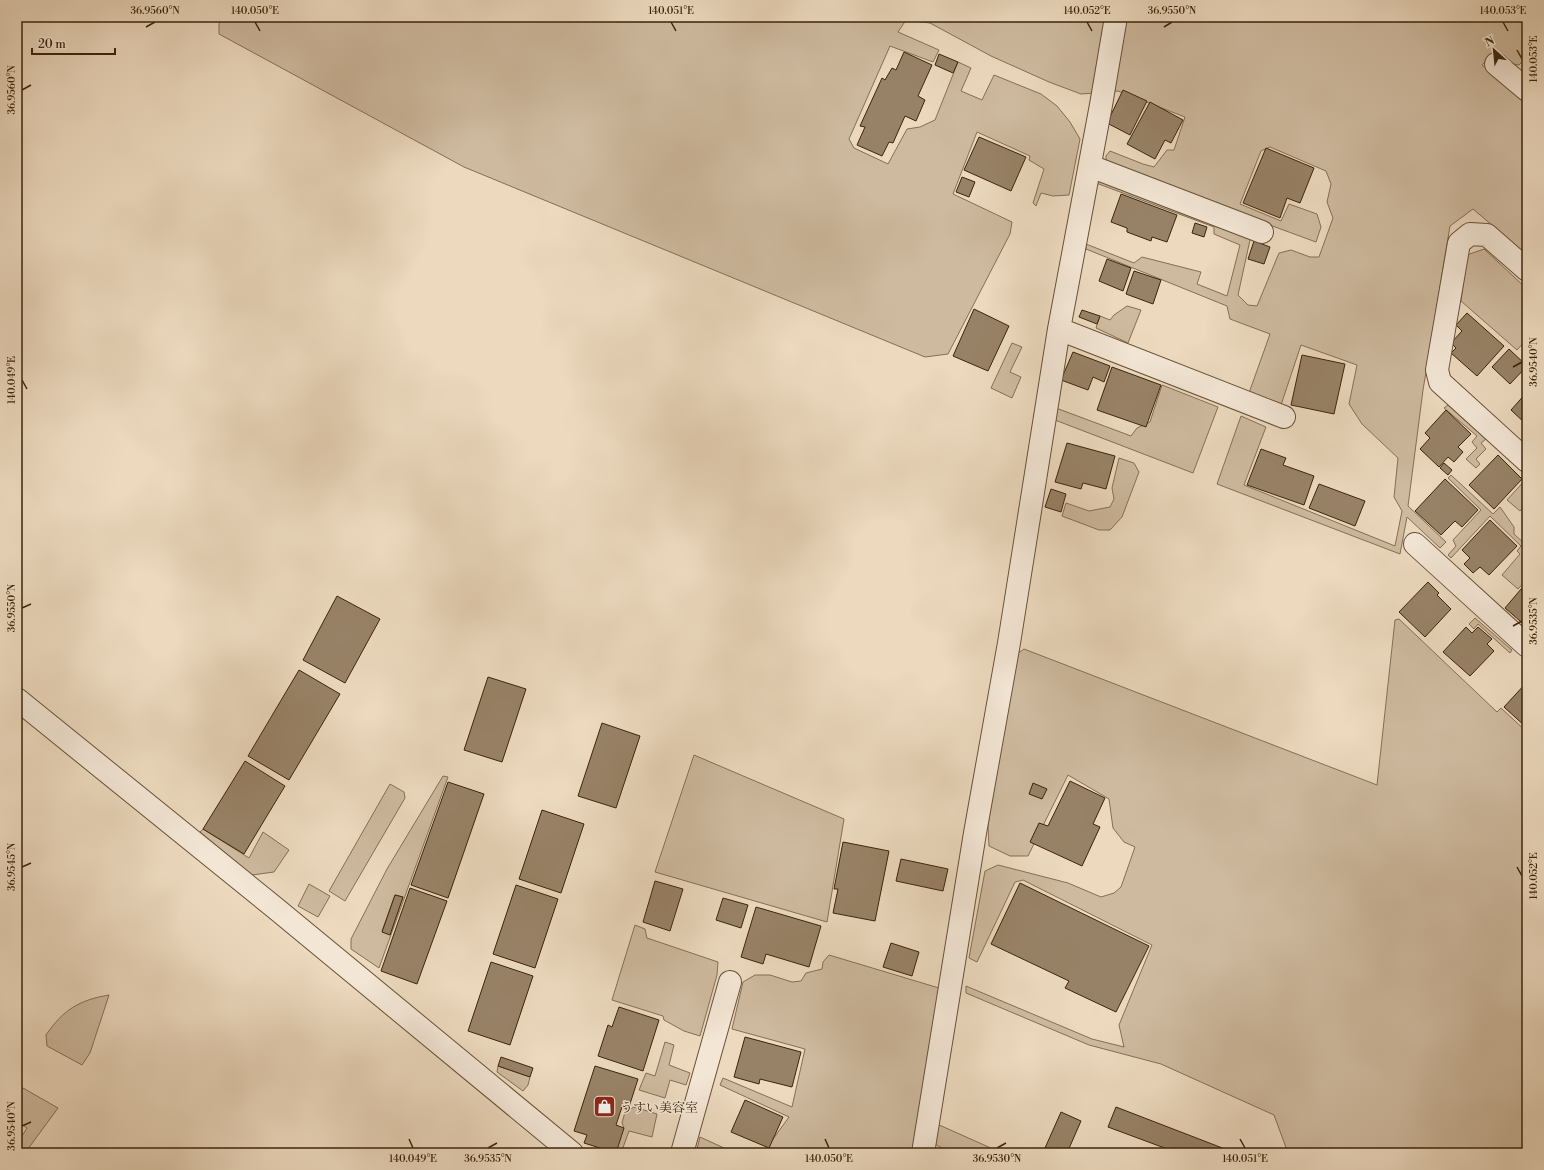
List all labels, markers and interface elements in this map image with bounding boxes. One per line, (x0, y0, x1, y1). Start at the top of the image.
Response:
text: 36.9560°N (130, 5, 180, 17)
text: 140.050°E (231, 5, 279, 17)
text: 140.051°E (648, 5, 694, 17)
text: 140.052°E (1063, 5, 1111, 17)
text: 36.9550°N (1148, 5, 1197, 17)
text: 140.053°E (1480, 5, 1527, 17)
scale bar (32, 30, 115, 56)
north arrow (1474, 30, 1514, 70)
text: N (1483, 34, 1497, 50)
text: 140.053°E (1528, 35, 1540, 82)
text: 20 m (38, 37, 66, 52)
text: 36.9560°N (6, 65, 18, 115)
text: 36.9540°N (1528, 337, 1540, 387)
text: 140.049°E (6, 356, 18, 404)
text: 36.9550°N (6, 583, 18, 632)
text: 36.9535°N (1528, 597, 1540, 645)
text: 36.9545°N (6, 842, 18, 891)
text: 140.052°E (1528, 852, 1540, 900)
shop icon: うすい美容室 (591, 1094, 617, 1120)
place label: うすい美容室 (620, 1100, 698, 1116)
text: 36.9540°N (6, 1101, 18, 1151)
text: 140.049°E (389, 1153, 437, 1165)
text: 36.9535°N (464, 1153, 512, 1165)
text: 140.050°E (805, 1153, 853, 1165)
text: 36.9530°N (973, 1153, 1022, 1165)
text: 140.051°E (1222, 1153, 1268, 1165)

